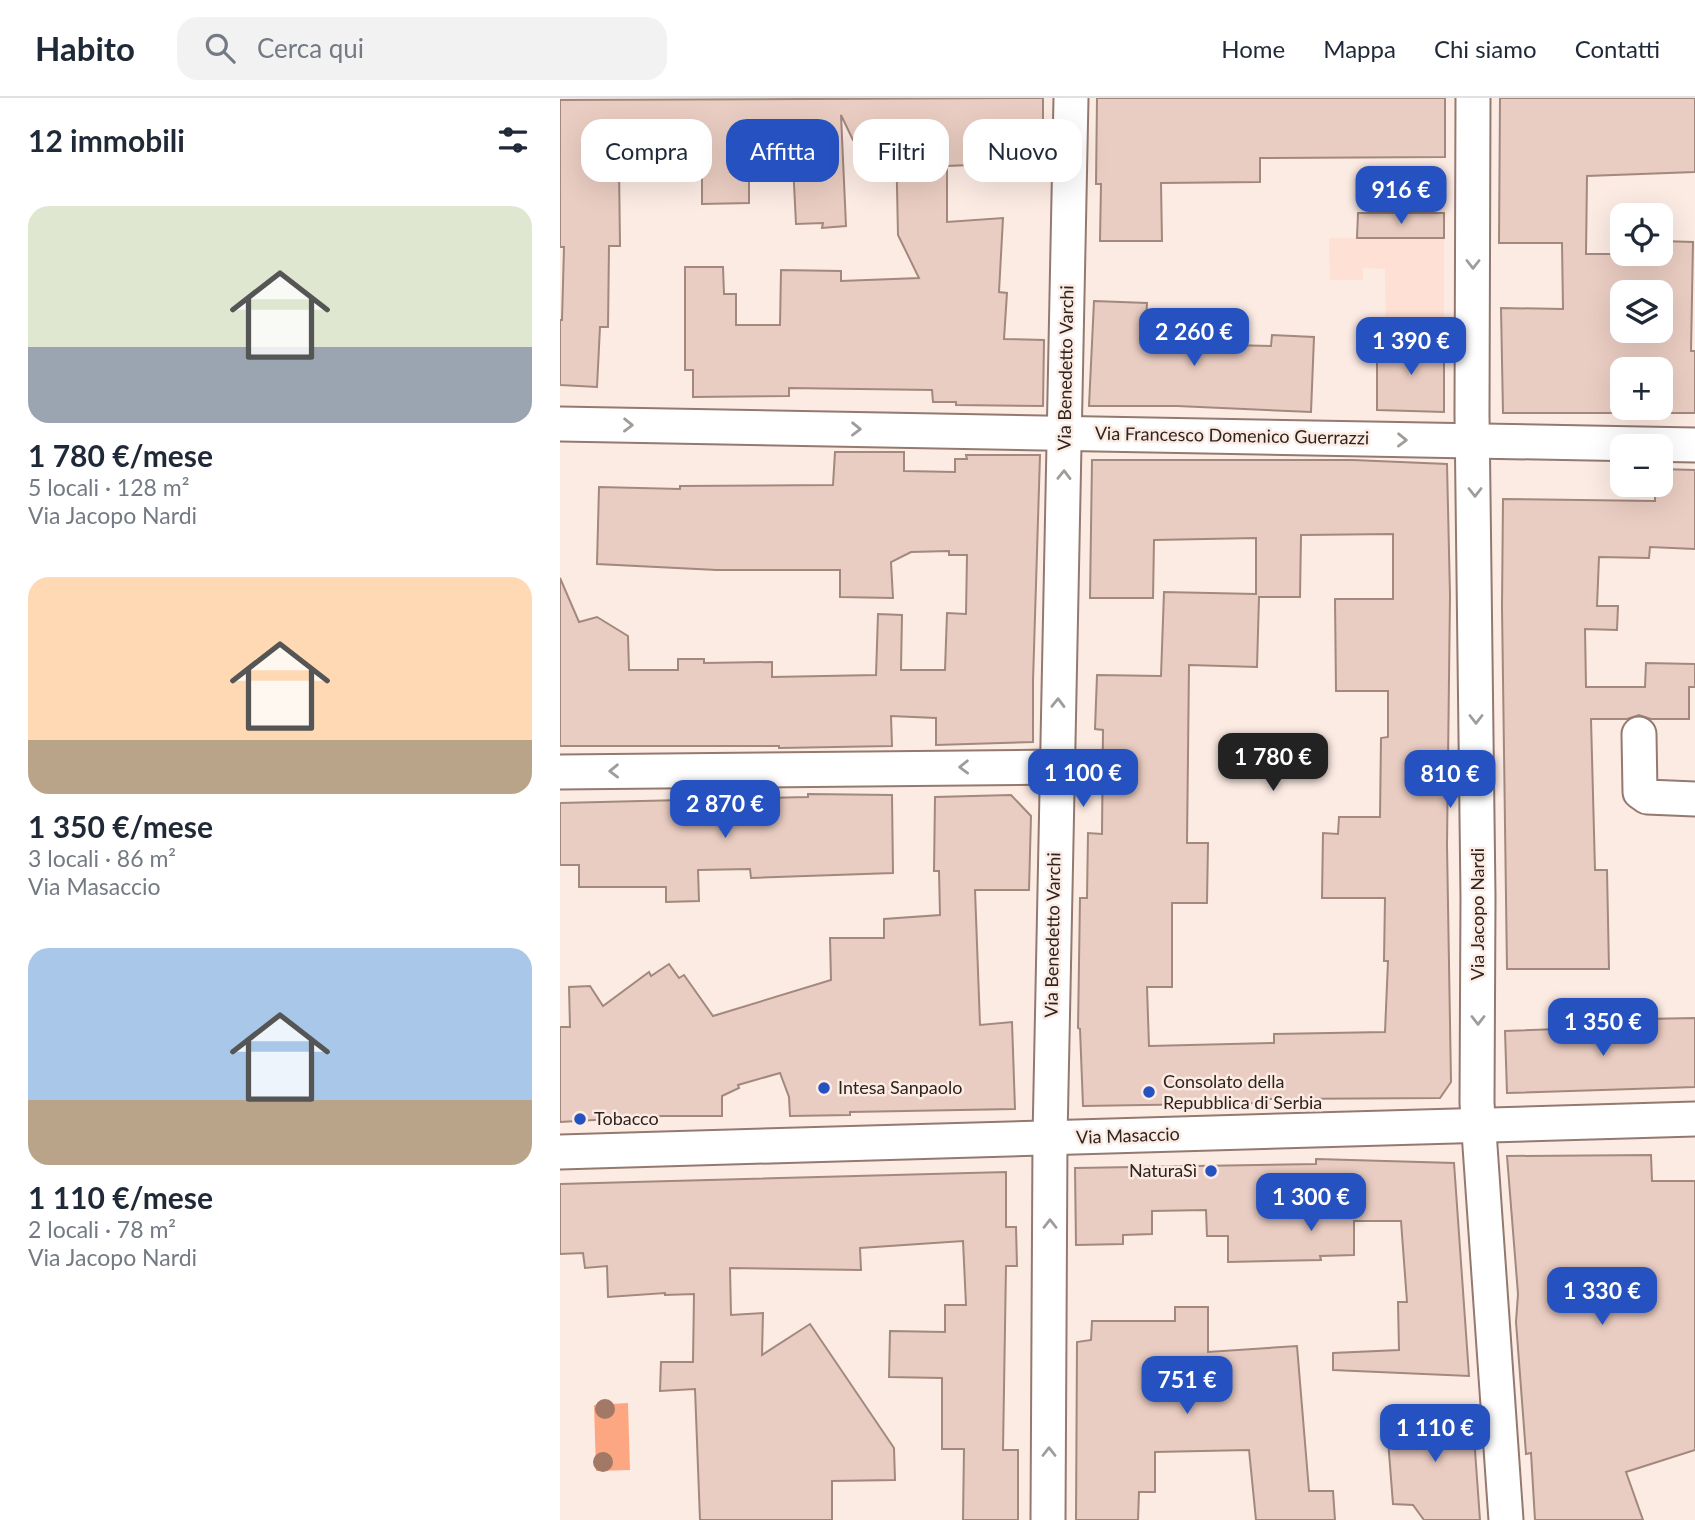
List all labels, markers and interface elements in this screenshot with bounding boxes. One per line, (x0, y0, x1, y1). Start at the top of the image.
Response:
search box (177, 17, 667, 80)
text: Habito (35, 28, 135, 68)
icon: search (201, 29, 239, 67)
text: Cerca qui (257, 32, 364, 64)
text: Home (1221, 34, 1285, 63)
text: Mappa (1323, 34, 1396, 63)
text: Chi siamo (1434, 34, 1537, 63)
text: Contatti (1575, 34, 1660, 63)
chip: Compra (581, 119, 712, 182)
chip: Affitta (726, 119, 839, 182)
chip: Filtri (853, 119, 949, 182)
chip: Nuovo (963, 119, 1082, 182)
icon: filters (494, 121, 532, 159)
text: 12 immobili (28, 122, 185, 158)
pin: 916 € (1352, 166, 1450, 226)
text: 916 € (1372, 175, 1430, 203)
map controls (1610, 203, 1673, 497)
button: locate (1610, 203, 1673, 266)
icon: home (217, 252, 343, 378)
one-way arrow (1465, 259, 1481, 270)
button: layers (1610, 280, 1673, 343)
street label: Via Benedetto Varchi (1053, 285, 1077, 451)
pin: 2 260 € (1129, 308, 1259, 368)
text: 2 260 € (1155, 317, 1233, 345)
pin: 1 390 € (1346, 317, 1476, 377)
text: 1 390 € (1372, 326, 1450, 354)
button: + (1610, 357, 1673, 420)
one-way arrow (623, 417, 634, 433)
one-way arrow (851, 421, 861, 437)
street label: Via Francesco Domenico Guerrazzi (1095, 422, 1369, 448)
one-way arrow (1397, 432, 1407, 448)
button: − (1610, 434, 1673, 497)
text: 1 780 €/mese (28, 437, 213, 473)
one-way arrow (1056, 470, 1071, 481)
text: 5 locali · 128 m² (28, 473, 189, 501)
one-way arrow (1467, 487, 1483, 497)
text: Via Jacopo Nardi (28, 501, 197, 529)
icon: home (217, 623, 343, 749)
one-way arrow (1050, 697, 1066, 708)
one-way arrow (1469, 714, 1484, 725)
pin: 1 780 € (1208, 734, 1338, 793)
text: 1 780 € (1234, 742, 1312, 770)
pin: 1 100 € (1018, 750, 1148, 809)
pin: 810 € (1401, 750, 1499, 810)
text: 1 100 € (1044, 758, 1122, 786)
text: 810 € (1421, 759, 1479, 787)
one-way arrow (958, 760, 969, 775)
one-way arrow (608, 763, 618, 779)
pin: 2 870 € (660, 780, 790, 840)
text: 2 870 € (686, 789, 764, 817)
text: 1 350 €/mese (28, 808, 213, 844)
text: 3 locali · 86 m² (28, 844, 176, 872)
street label: Via Jacopo Nardi (1466, 848, 1488, 980)
street label: Via Benedetto Varchi (1040, 852, 1064, 1018)
text: Via Masaccio (28, 872, 161, 900)
icon: home (217, 994, 343, 1120)
pin: 1 350 € (1538, 998, 1668, 1058)
text: 1 350 € (1564, 1007, 1642, 1035)
one-way arrow (1470, 1015, 1486, 1026)
place label: Consolato della Repubblica di Serbia (1163, 1070, 1322, 1113)
place label: Intesa Sanpaolo (838, 1076, 962, 1098)
marker: Intesa Sanpaolo (816, 1080, 832, 1096)
marker: Consolato della Repubblica di Serbia (1141, 1084, 1157, 1100)
place label: Tobacco (594, 1107, 659, 1129)
marker: Tobacco (572, 1111, 588, 1127)
street label: Via Masaccio (1076, 1122, 1180, 1148)
place label: NaturaSì (1129, 1159, 1197, 1181)
marker: NaturaSì (1203, 1163, 1219, 1179)
pin: 1 300 € (1246, 1174, 1376, 1233)
text: 1 110 €/mese (28, 1179, 213, 1215)
text: 1 300 € (1272, 1182, 1350, 1210)
text: 2 locali · 78 m² (28, 1215, 176, 1243)
one-way arrow (1042, 1219, 1057, 1230)
text: Via Jacopo Nardi (28, 1243, 197, 1271)
pin: 1 330 € (1537, 1268, 1667, 1327)
text: 1 330 € (1563, 1276, 1641, 1304)
pin: 751 € (1138, 1356, 1236, 1416)
text: 751 € (1158, 1365, 1216, 1393)
pin: 1 110 € (1370, 1404, 1500, 1464)
text: 1 110 € (1396, 1413, 1474, 1441)
one-way arrow (1041, 1446, 1057, 1457)

